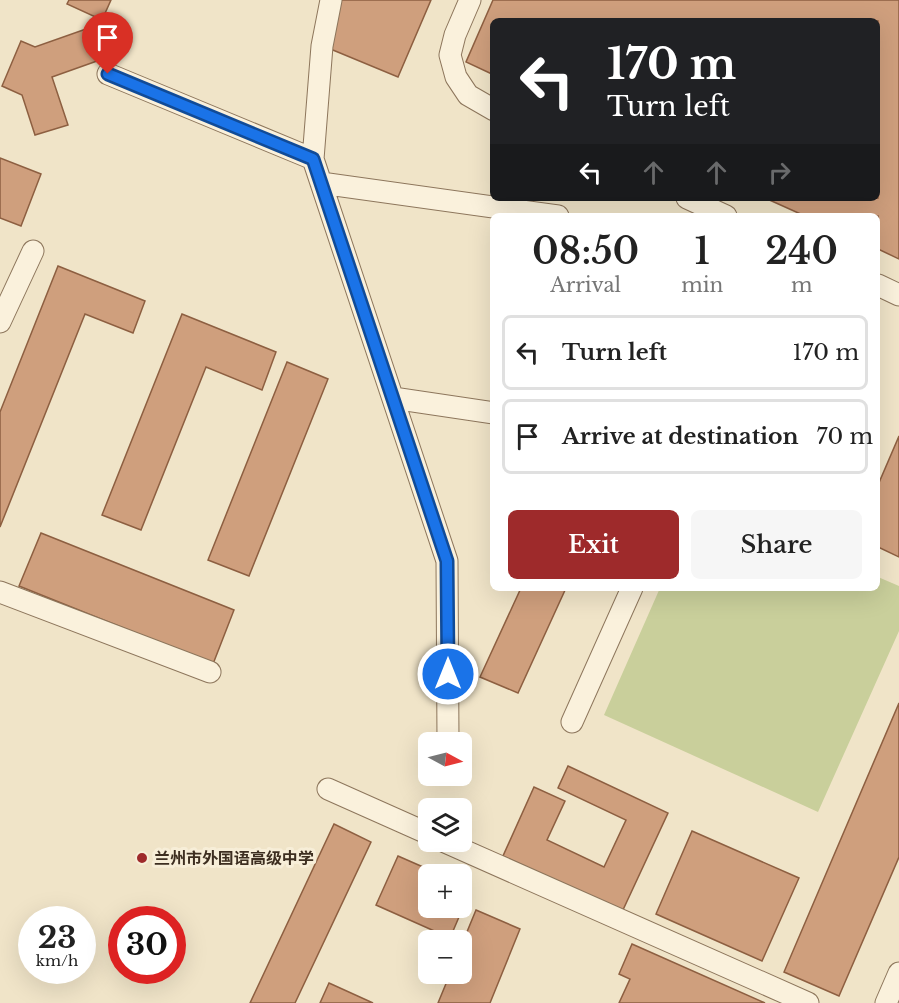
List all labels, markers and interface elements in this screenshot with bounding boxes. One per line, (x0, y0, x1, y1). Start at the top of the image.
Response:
pin (82, 12, 133, 74)
icon: arrive (91, 21, 124, 54)
text: 170 m (607, 38, 736, 90)
icon: left (508, 42, 586, 120)
text: Turn left (607, 90, 730, 123)
icon: left (574, 156, 607, 189)
icon: ahead (637, 156, 670, 189)
icon: ahead (700, 156, 733, 189)
icon: right (763, 156, 796, 189)
text: 08:50 (532, 229, 639, 274)
text: 1 (694, 229, 710, 274)
text: 240 (765, 229, 838, 274)
text: Arrival (550, 273, 621, 297)
text: min (681, 273, 723, 297)
text: m (791, 273, 812, 297)
icon: left (511, 336, 544, 369)
text: Turn left (562, 339, 667, 366)
text: 170 m (793, 339, 859, 366)
icon: arrive (511, 420, 544, 453)
text: Arrive at destination (562, 423, 799, 450)
text: 70 m (817, 423, 873, 450)
button: Exit (508, 510, 679, 579)
button: Share (691, 510, 862, 579)
position arrow (416, 642, 480, 706)
north arrow (418, 732, 472, 786)
map controls (418, 732, 472, 984)
button: layers (418, 798, 472, 852)
place label: 兰州市外国语高级中学 (154, 848, 314, 868)
marker: 兰州市外国语高级中学 (135, 851, 149, 865)
button: + (418, 864, 472, 918)
speed limit sign: 30 (108, 906, 186, 984)
text: 23 (38, 919, 76, 956)
button: − (418, 930, 472, 984)
text: km/h (36, 951, 78, 970)

